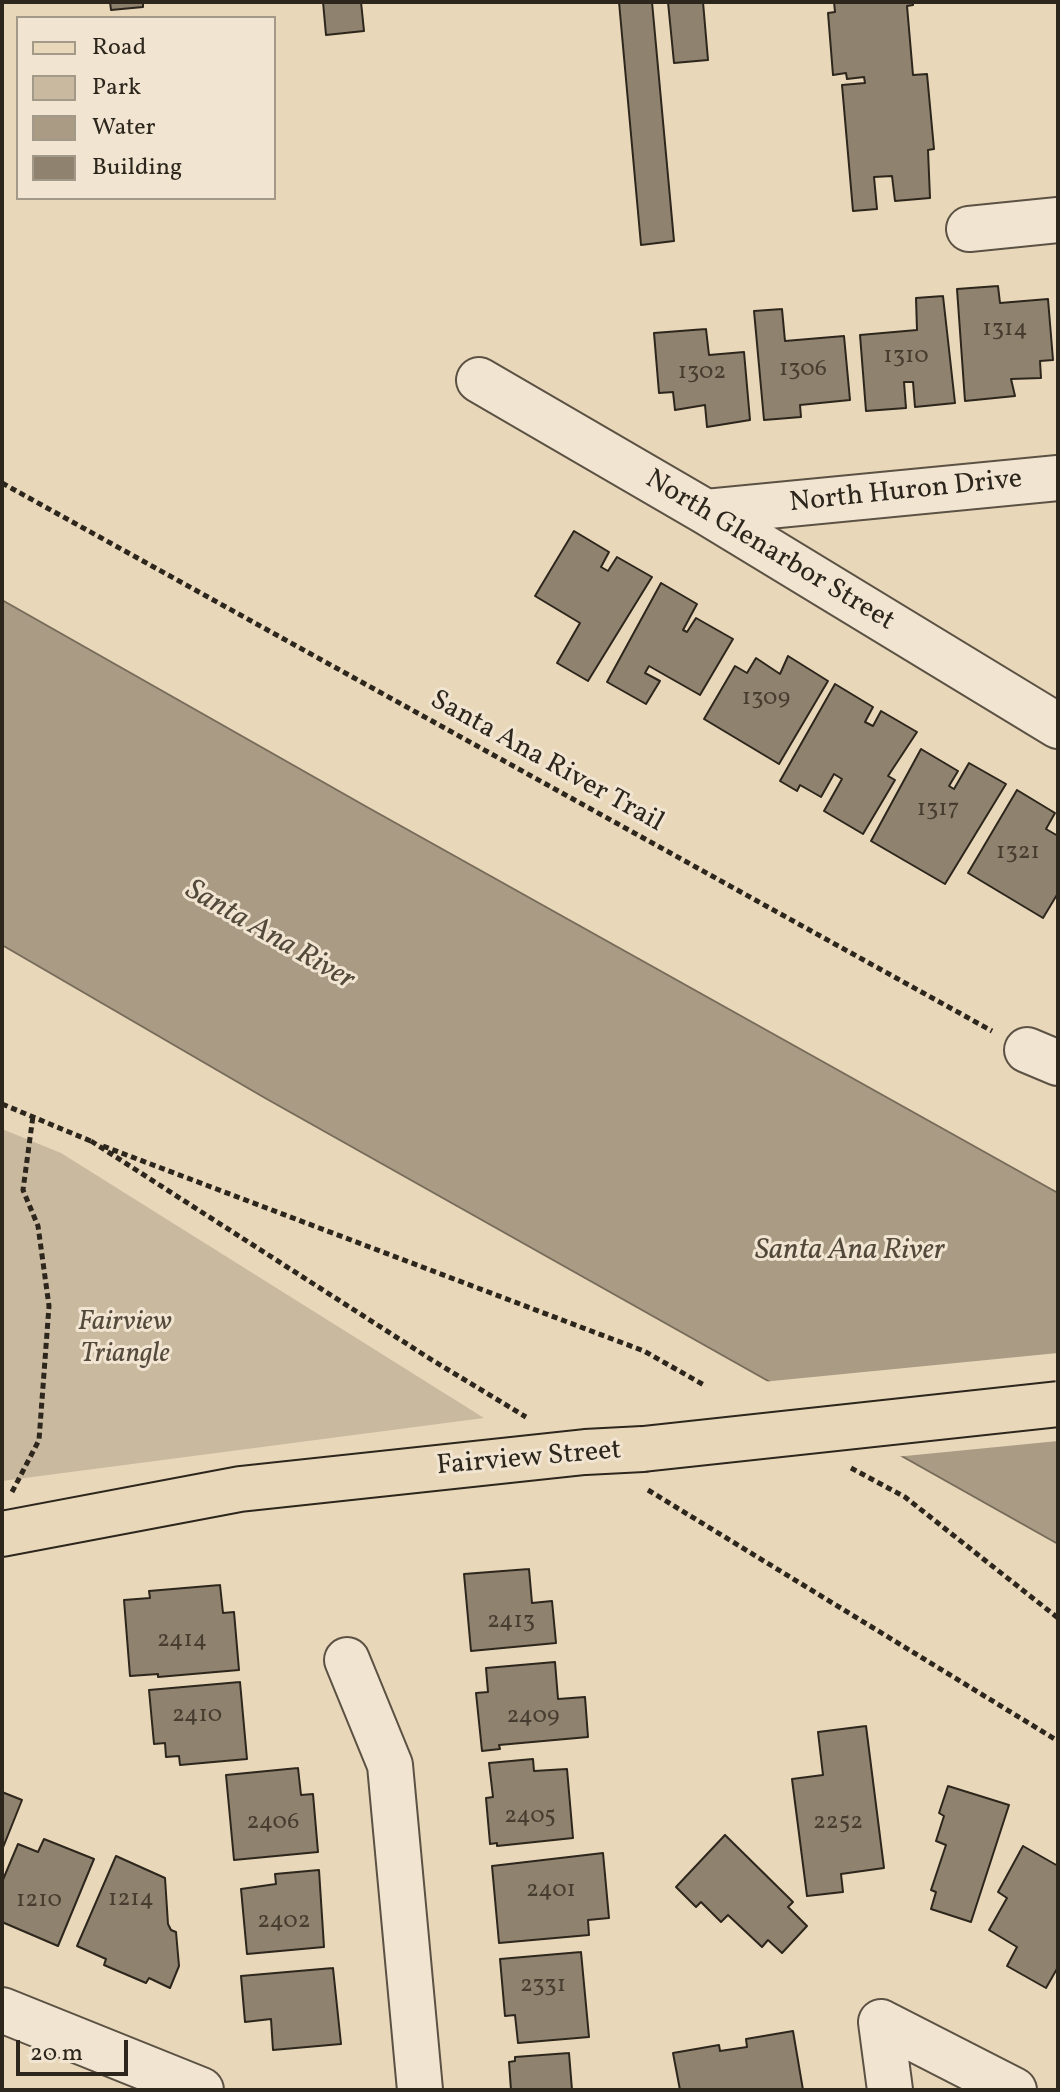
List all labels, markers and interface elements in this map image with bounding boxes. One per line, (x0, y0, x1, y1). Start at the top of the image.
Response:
legend (16, 16, 276, 200)
text: Road (92, 31, 146, 65)
text: Park (92, 71, 141, 105)
text: Water (92, 111, 156, 145)
text: Building (92, 151, 182, 185)
house number: 1314 (982, 317, 1028, 345)
house number: 1310 (883, 344, 929, 372)
house number: 1306 (779, 357, 827, 385)
house number: 1302 (678, 360, 726, 388)
street label: North Glenarbor Street (638, 464, 900, 640)
street label: North Huron Drive (788, 464, 1024, 522)
street label: Santa Ana River Trail (423, 685, 669, 841)
house number: 1309 (742, 686, 790, 714)
house number: 1317 (917, 797, 959, 825)
house number: 1321 (996, 840, 1040, 868)
water label: Santa Ana River (178, 874, 360, 1000)
water label: Santa Ana River (755, 1234, 945, 1270)
park label: Fairview Triangle (78, 1307, 172, 1373)
street label: Fairview Street (435, 1435, 623, 1485)
house number: 2413 (487, 1609, 535, 1637)
house number: 2414 (157, 1628, 207, 1656)
house number: 2410 (172, 1703, 222, 1731)
house number: 2409 (506, 1704, 560, 1732)
house number: 2405 (504, 1804, 556, 1832)
house number: 2406 (247, 1810, 299, 1838)
house number: 2252 (813, 1810, 863, 1838)
house number: 2401 (526, 1878, 576, 1906)
house number: 1214 (108, 1887, 154, 1915)
house number: 1210 (16, 1888, 62, 1916)
house number: 2402 (257, 1909, 311, 1937)
house number: 2331 (520, 1973, 566, 2001)
scale bar (20, 2024, 132, 2074)
text: 20 m (30, 2037, 83, 2071)

